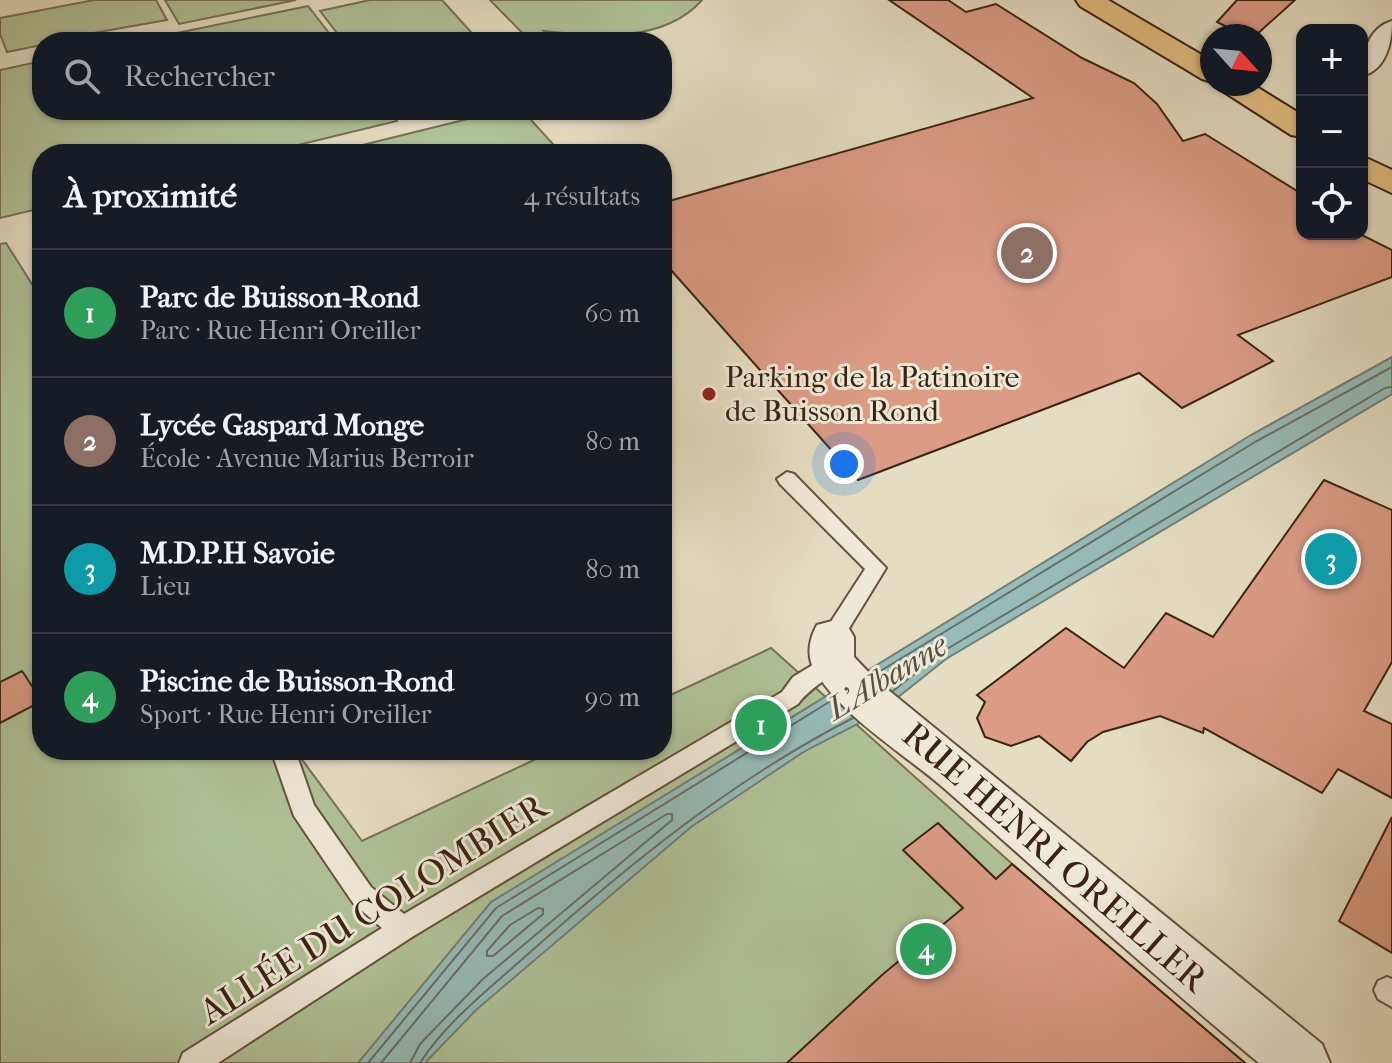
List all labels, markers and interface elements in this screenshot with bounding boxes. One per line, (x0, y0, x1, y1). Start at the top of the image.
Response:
north arrow (1200, 24, 1272, 96)
map controls (1296, 24, 1368, 240)
button: + (1296, 24, 1368, 96)
search box (32, 32, 672, 120)
icon: search (60, 54, 104, 98)
text: Rechercher (124, 59, 275, 94)
button: − (1296, 96, 1368, 168)
button: locate (1296, 168, 1368, 240)
text: À proximité (64, 176, 237, 216)
text: 4 résultats (524, 181, 640, 212)
pin: 2 (1001, 223, 1053, 283)
text: Parc de Buisson-Rond (140, 280, 419, 315)
text: 1 (85, 298, 95, 329)
text: 60 m (584, 298, 640, 329)
text: Parc · Rue Henri Oreiller (140, 315, 420, 346)
place label: Parking de la Patinoire de Buisson Rond (725, 360, 1020, 429)
marker: Parking de la Patinoire de Buisson Rond (700, 385, 718, 403)
text: Lycée Gaspard Monge (140, 408, 424, 443)
text: 2 (83, 426, 97, 457)
text: 80 m (585, 426, 640, 457)
text: École · Avenue Marius Berroir (140, 443, 474, 474)
your location (824, 444, 864, 484)
pin: 3 (1305, 529, 1357, 589)
text: M.D.P.H Savoie (140, 536, 335, 571)
text: 3 (85, 554, 95, 585)
text: 80 m (585, 554, 640, 585)
text: Lieu (140, 571, 191, 602)
water label: L'Albanne (819, 626, 955, 728)
text: Piscine de Buisson-Rond (140, 664, 454, 699)
text: 4 (82, 682, 98, 713)
text: 90 m (585, 682, 640, 713)
pin: 1 (735, 695, 787, 755)
text: Sport · Rue Henri Oreiller (140, 699, 432, 730)
street label: RUE HENRI OREILLER (894, 713, 1217, 1002)
street label: ALLÉE DU COLOMBIER (190, 784, 556, 1034)
pin: 4 (900, 919, 952, 979)

